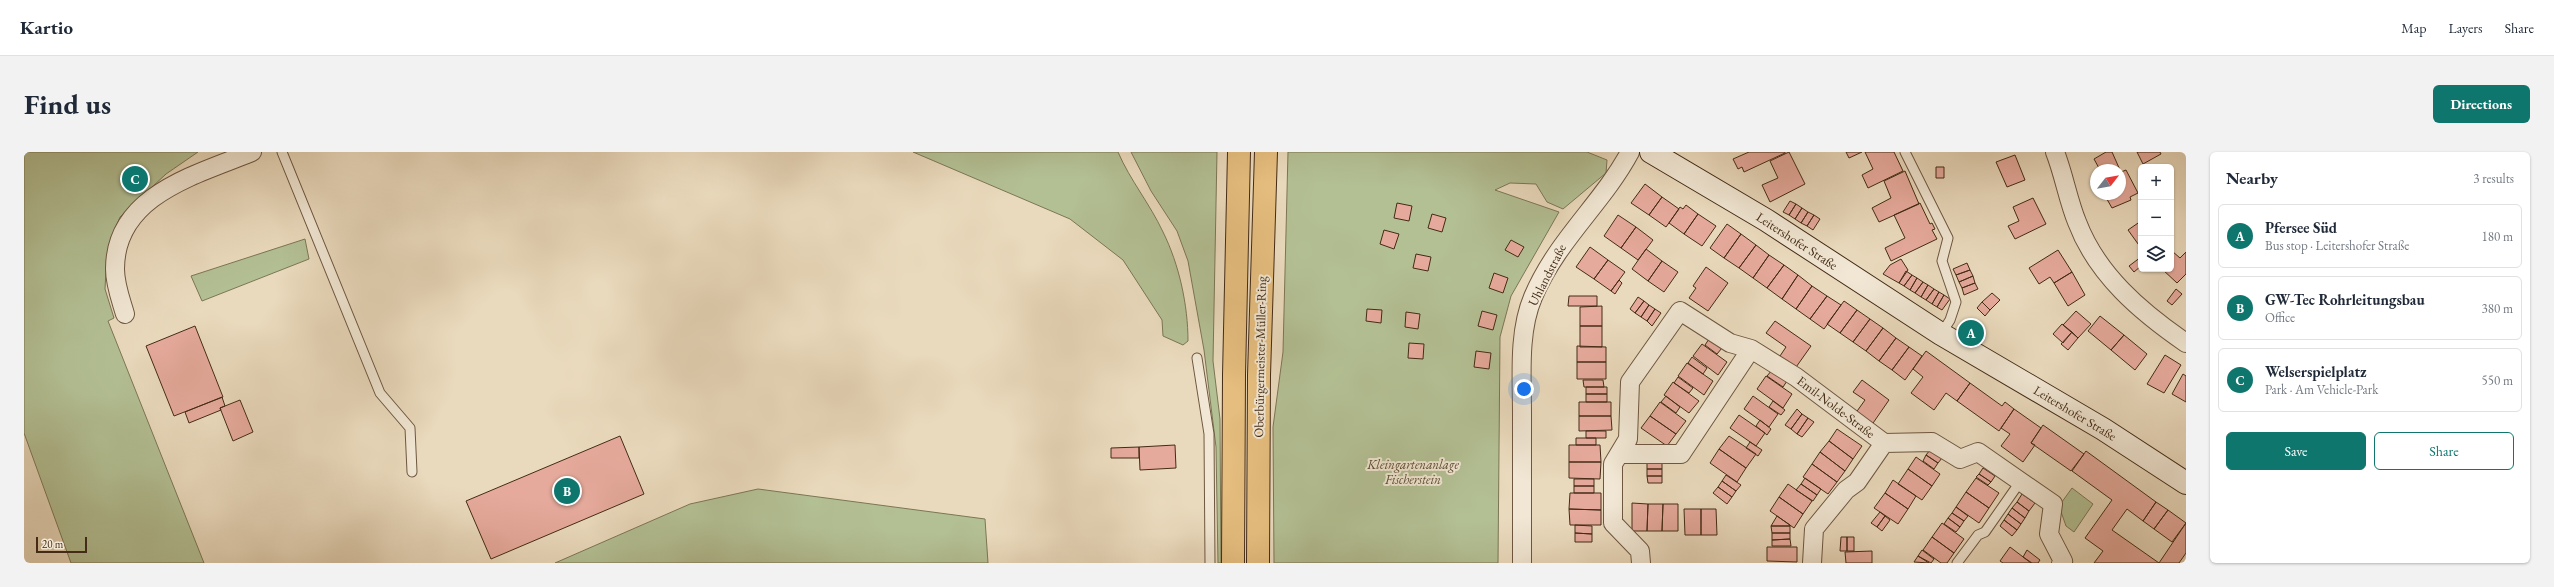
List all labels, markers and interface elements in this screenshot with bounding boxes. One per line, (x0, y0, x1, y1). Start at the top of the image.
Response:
text: Kartio (20, 15, 73, 40)
text: Map (2401, 19, 2426, 37)
text: Layers (2448, 19, 2483, 37)
text: Share (2505, 19, 2534, 37)
button: Directions (2433, 85, 2530, 123)
text: Find us (24, 86, 111, 122)
pin: C (122, 164, 148, 194)
north arrow (2090, 164, 2126, 200)
map controls (2138, 164, 2174, 272)
button: + (2138, 164, 2174, 200)
text: Nearby (2226, 167, 2278, 189)
text: 3 results (2473, 170, 2514, 187)
button: − (2138, 200, 2174, 236)
street label: Leitershofer Straße (1753, 208, 1841, 274)
text: Pfersee Süd (2265, 218, 2337, 237)
text: A (2235, 228, 2245, 245)
text: 180 m (2482, 228, 2513, 245)
button: layers (2138, 236, 2174, 272)
text: Bus stop · Leitershofer Straße (2265, 237, 2409, 254)
street label: Uhlandstraße (1524, 241, 1570, 309)
street label: Oberbürgermeister-Müller-Ring (1250, 276, 1270, 438)
text: GW-Tec Rohrleitungsbau (2265, 290, 2425, 309)
text: B (2236, 300, 2244, 317)
text: 380 m (2482, 300, 2513, 317)
text: Office (2265, 309, 2295, 326)
pin: A (1958, 318, 1984, 348)
text: Welserspielplatz (2265, 362, 2367, 381)
street label: Emil-Nolde-Straße (1794, 372, 1878, 442)
text: C (2235, 372, 2245, 389)
text: 550 m (2482, 372, 2513, 389)
your location (1514, 379, 1534, 399)
text: Park · Am Vehicle-Park (2265, 381, 2378, 398)
street label: Leitershofer Straße (2030, 382, 2120, 444)
button: Save (2226, 432, 2366, 470)
button: Share (2374, 432, 2514, 470)
park label: Kleingartenanlage Fischerstein (1366, 456, 1459, 488)
pin: B (554, 476, 580, 506)
scale bar (36, 535, 87, 554)
text: 20 m (42, 537, 63, 551)

